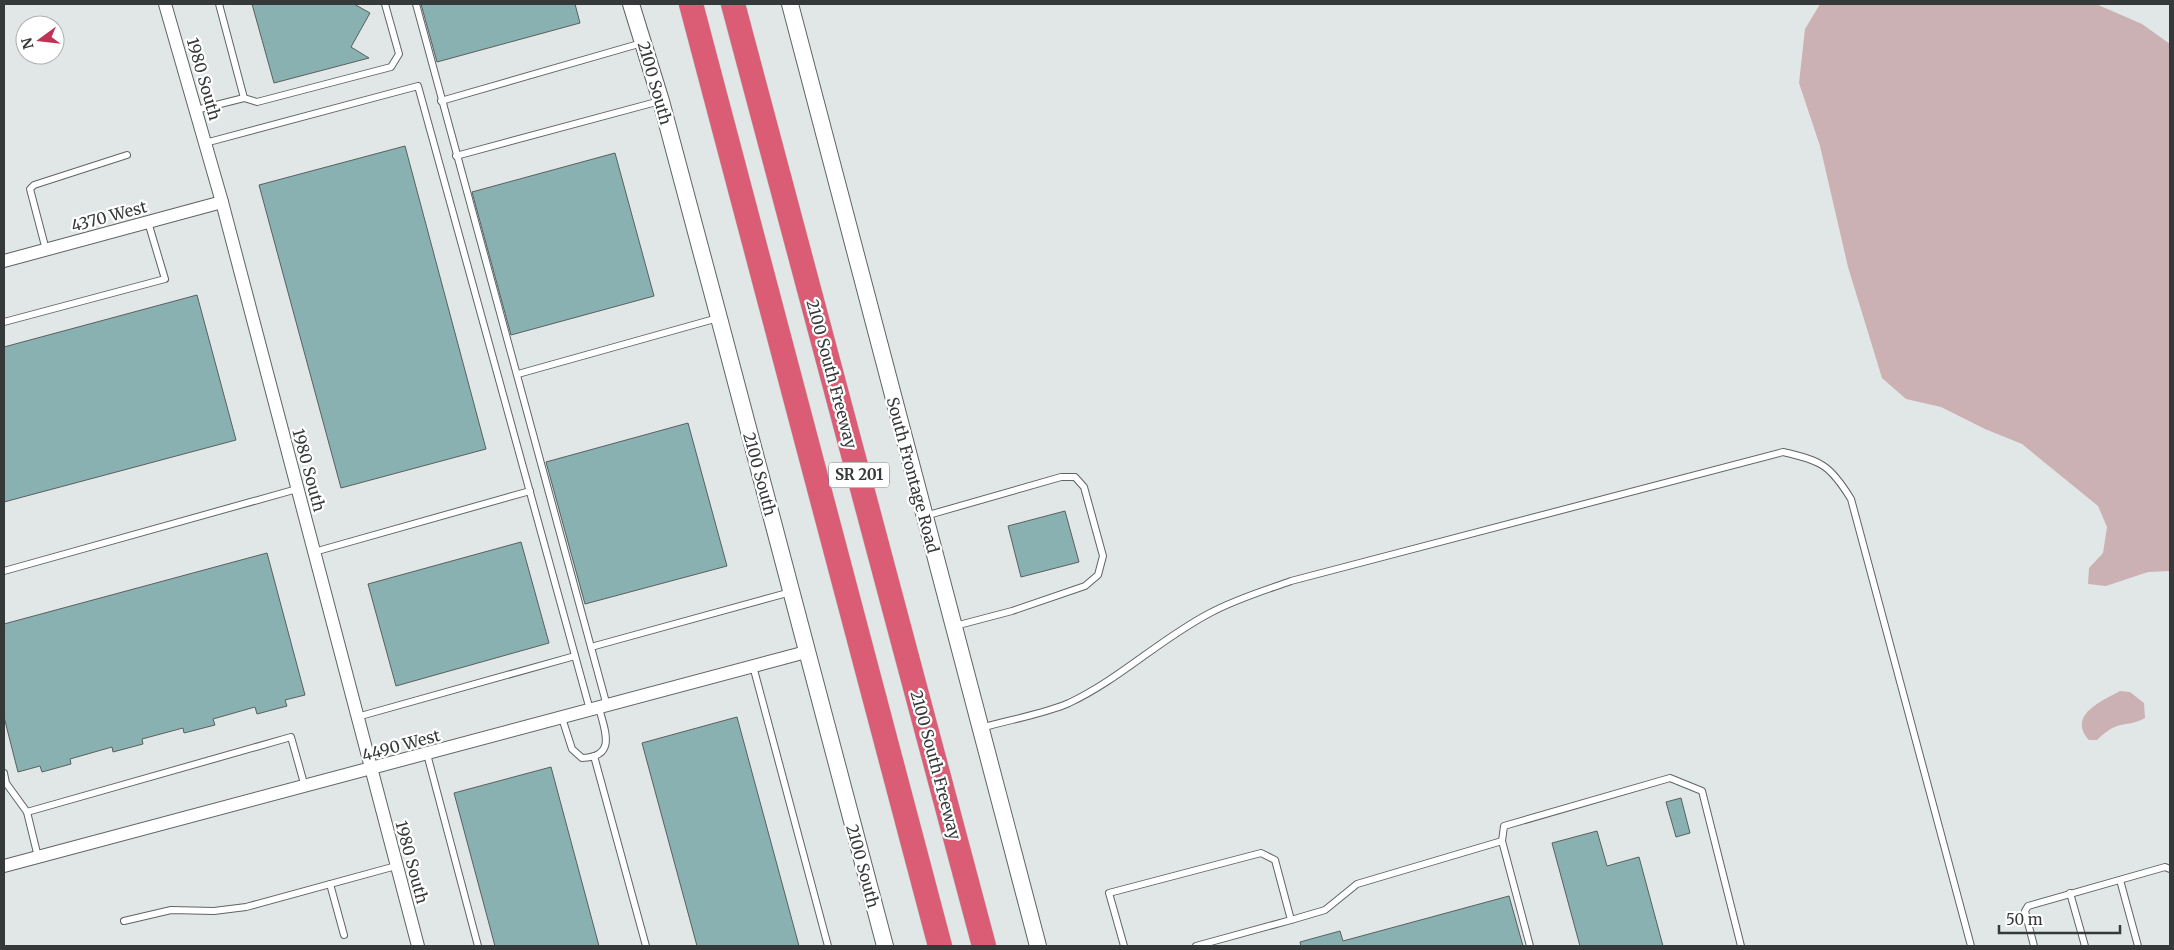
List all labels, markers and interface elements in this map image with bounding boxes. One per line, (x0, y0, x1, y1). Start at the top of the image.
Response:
north arrow (15, 15, 65, 65)
street label: 1980 South (183, 35, 225, 123)
text: N (17, 36, 38, 51)
street label: 2100 South (634, 39, 677, 127)
street label: 4370 West (69, 196, 150, 236)
street label: 2100 South Freeway (802, 297, 862, 452)
street label: South Frontage Road (883, 395, 944, 555)
street label: 1980 South (288, 426, 330, 514)
street label: 2100 South (739, 430, 781, 518)
road number: SR 201 (829, 462, 889, 488)
street label: 2100 South Freeway (906, 688, 966, 843)
street label: 4490 West (360, 725, 443, 765)
street label: 1980 South (391, 818, 433, 906)
street label: 2100 South (842, 822, 884, 910)
scale bar (1999, 902, 2120, 934)
text: 50 m (2006, 910, 2043, 929)

